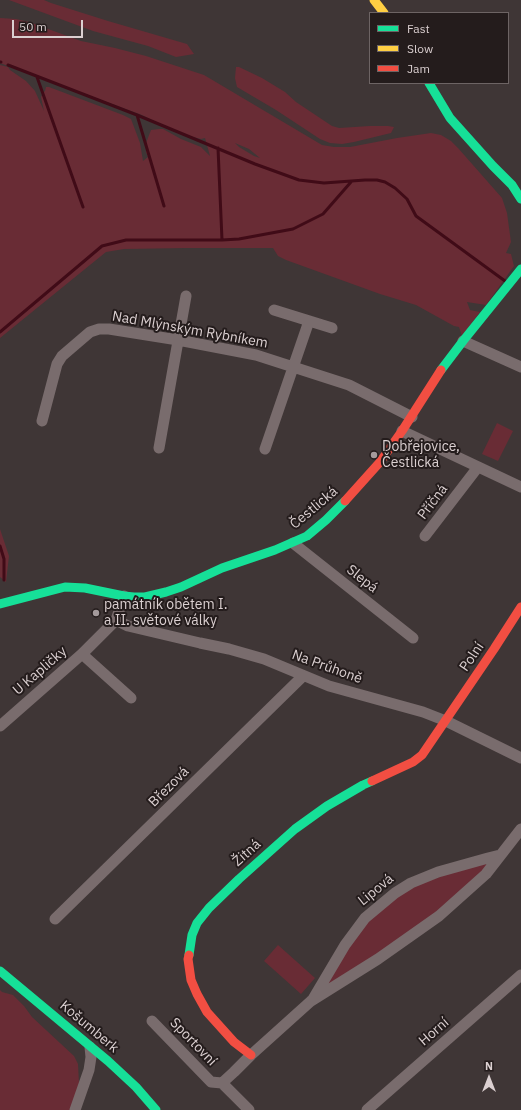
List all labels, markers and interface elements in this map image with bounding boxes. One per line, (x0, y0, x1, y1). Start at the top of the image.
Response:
scale bar (14, 12, 85, 38)
legend (369, 12, 509, 84)
text: 50 m (19, 19, 47, 34)
text: Fast (407, 21, 430, 36)
text: Slow (407, 41, 433, 56)
text: Jam (407, 61, 430, 76)
street label: Nad Mlýnským Rybníkem (111, 308, 269, 352)
place label: Dobřejovice, Čestlická (382, 439, 460, 472)
marker: Dobřejovice, Čestlická (369, 450, 379, 460)
street label: Příčná (414, 481, 452, 523)
street label: Čestlická (287, 483, 341, 533)
street label: Slepá (343, 562, 381, 596)
place label: památník obětem I. a II. světové války (104, 597, 227, 630)
marker: památník obětem I. a II. světové války (91, 608, 101, 618)
street label: Polní (456, 639, 488, 675)
street label: U Kapličky (10, 643, 70, 699)
street label: Na Průhoně (290, 647, 364, 687)
street label: Březová (145, 763, 193, 811)
street label: Žitná (230, 836, 264, 870)
street label: Lipová (355, 871, 397, 909)
street label: Košumberk (56, 998, 122, 1056)
street label: Horní (416, 1014, 452, 1050)
street label: Sportovní (166, 1015, 220, 1069)
north arrow (469, 1058, 509, 1098)
text: N (485, 1059, 493, 1073)

